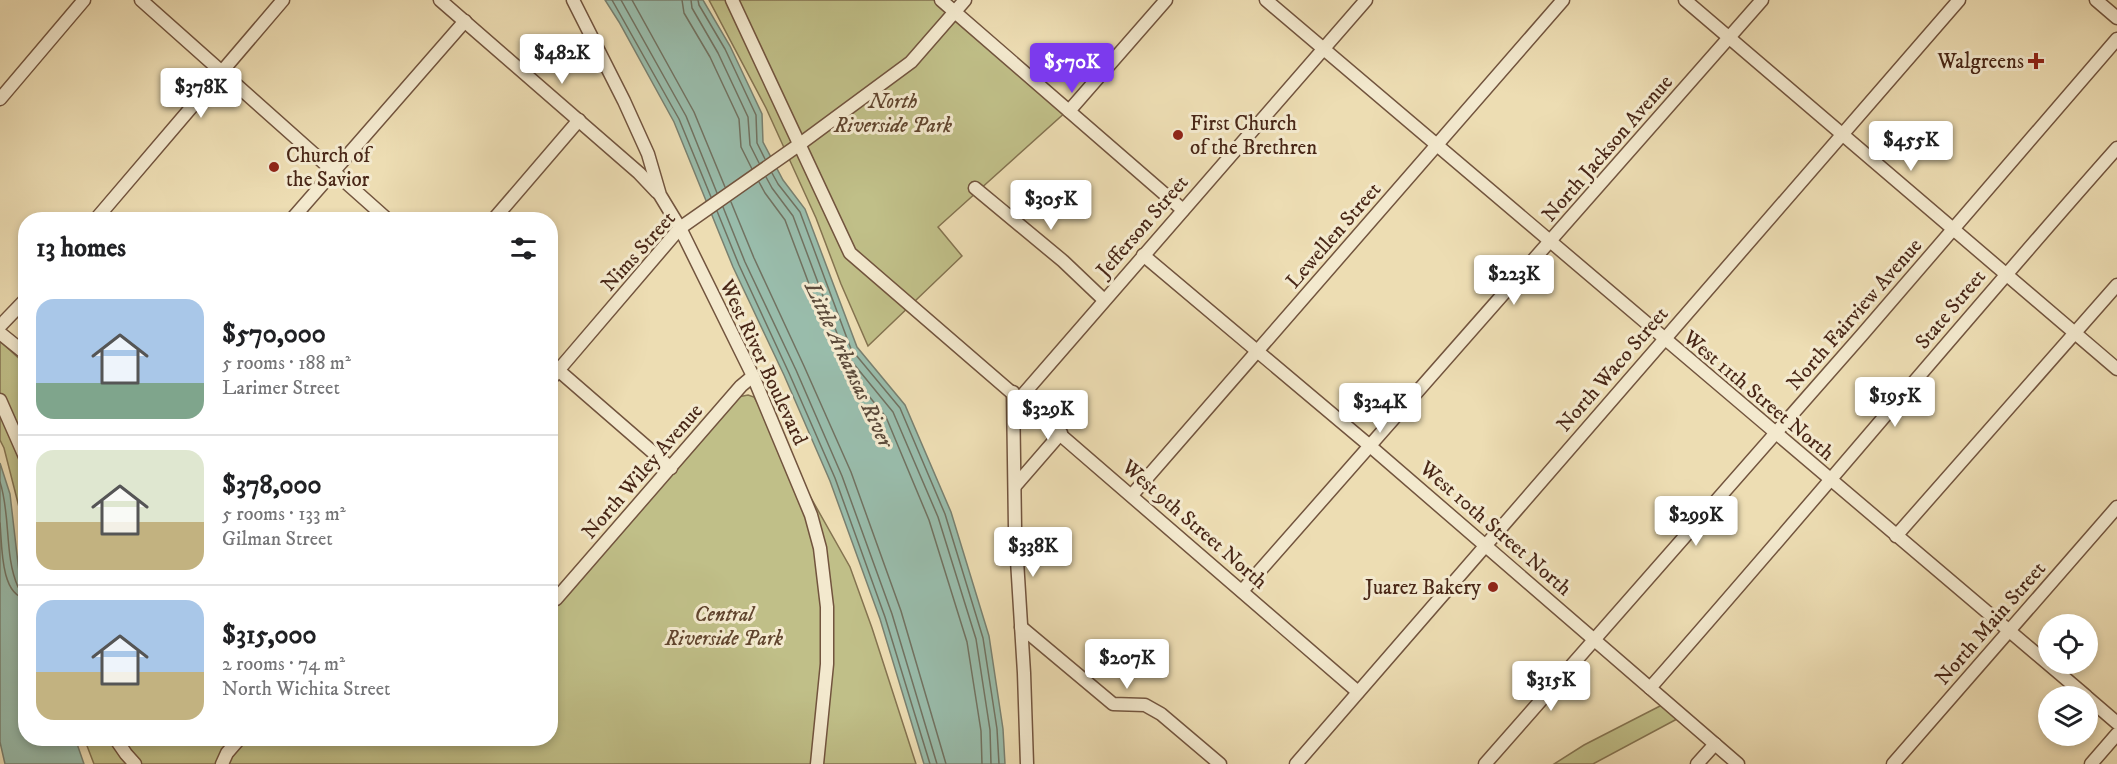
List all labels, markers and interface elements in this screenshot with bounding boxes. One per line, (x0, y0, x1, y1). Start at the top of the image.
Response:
pin: $482K (520, 34, 604, 85)
text: $482K (534, 41, 590, 66)
pin: $570K (1030, 43, 1114, 94)
place label: Walgreens (1936, 49, 2024, 75)
text: $570K (1044, 50, 1100, 75)
marker: Walgreens (2029, 54, 2043, 68)
pin: $378K (159, 68, 243, 119)
street label: North Jackson Avenue (1537, 69, 1679, 228)
text: $378K (175, 75, 227, 100)
park label: North Riverside Park (833, 89, 952, 139)
place label: First Church of the Brethren (1190, 111, 1317, 161)
pin: $455K (1869, 121, 1953, 172)
marker: First Church of the Brethren (1171, 128, 1185, 142)
text: $455K (1883, 128, 1939, 153)
place label: Church of the Savior (286, 143, 373, 193)
marker: Church of the Savior (267, 160, 281, 174)
street label: Jefferson Street (1090, 170, 1194, 285)
street label: Lewellen Street (1281, 177, 1387, 294)
pin: $305K (1009, 180, 1093, 231)
text: $305K (1024, 187, 1078, 212)
street label: Nims Street (596, 206, 682, 297)
text: 13 homes (36, 232, 126, 265)
icon: filters (507, 232, 540, 265)
street label: North Fairview Avenue (1781, 233, 1928, 396)
pin: $223K (1472, 255, 1556, 306)
text: $223K (1488, 262, 1540, 287)
street label: State Street (1910, 264, 1992, 355)
street label: West River Boulevard (713, 275, 813, 450)
water label: Little Arkansas River (798, 276, 900, 454)
street label: North Waco Street (1551, 302, 1674, 438)
text: $570,000 (222, 318, 326, 351)
icon: home (84, 323, 156, 395)
street label: West 11th Street North (1677, 324, 1839, 467)
text: 5 rooms · 188 m² (222, 351, 351, 376)
text: Larimer Street (222, 376, 340, 401)
pin: $195K (1853, 377, 1937, 428)
pin: $324K (1338, 383, 1422, 434)
text: $195K (1869, 384, 1921, 409)
pin: $329K (1006, 390, 1090, 441)
text: $324K (1353, 390, 1407, 415)
text: $329K (1022, 397, 1074, 422)
street label: North Wiley Avenue (577, 398, 709, 545)
street label: West 9th Street North (1115, 454, 1273, 595)
street label: West 10th Street North (1413, 455, 1577, 602)
text: $378,000 (222, 469, 322, 502)
icon: home (84, 474, 156, 546)
pin: $299K (1654, 496, 1738, 547)
text: 5 rooms · 133 m² (222, 502, 346, 527)
text: $299K (1669, 503, 1723, 528)
text: Gilman Street (222, 527, 333, 552)
pin: $338K (991, 527, 1075, 578)
text: $338K (1008, 534, 1058, 559)
street label: North Main Street (1930, 556, 2052, 691)
place label: Juarez Bakery (1363, 575, 1482, 601)
marker: Juarez Bakery (1486, 580, 1500, 594)
park label: Central Riverside Park (664, 602, 783, 652)
map controls (2038, 614, 2098, 746)
button: locate (2038, 614, 2098, 674)
text: $315,000 (222, 619, 316, 652)
icon: home (84, 624, 156, 696)
pin: $207K (1085, 639, 1169, 690)
text: $207K (1099, 646, 1155, 671)
text: 2 rooms · 74 m² (222, 652, 345, 677)
pin: $315K (1509, 661, 1593, 712)
text: $315K (1526, 668, 1576, 693)
text: North Wichita Street (222, 677, 390, 702)
button: layers (2038, 686, 2098, 746)

